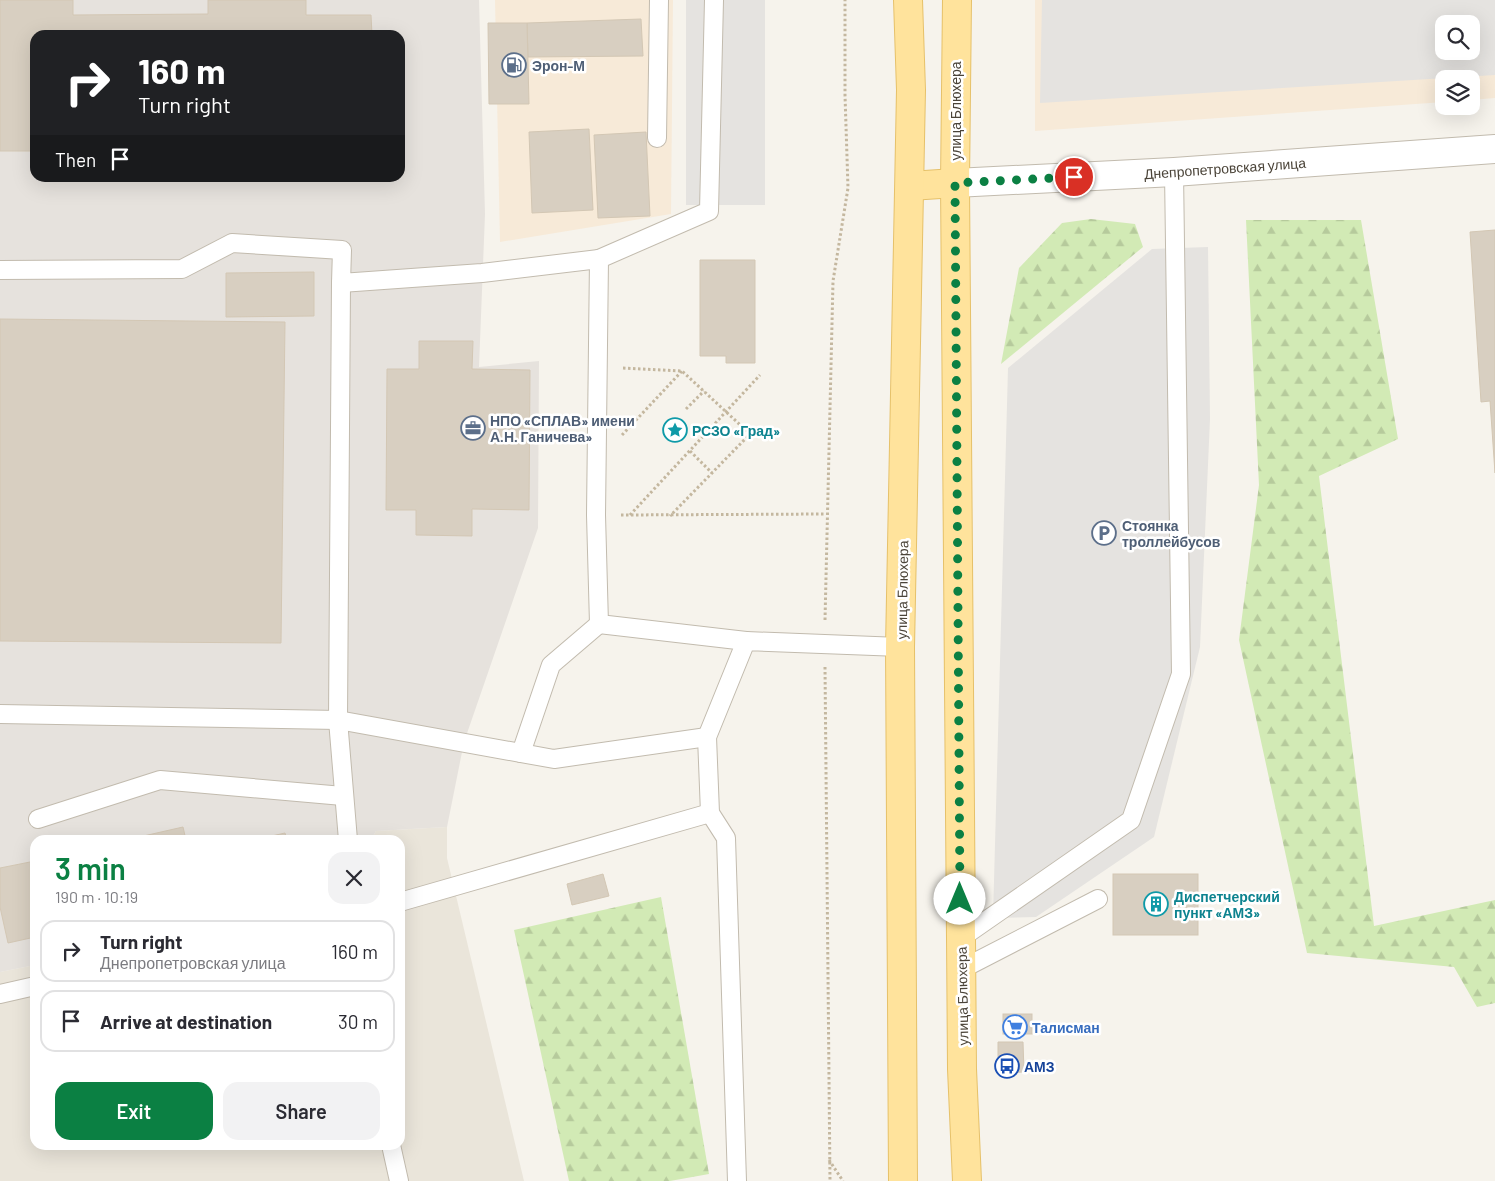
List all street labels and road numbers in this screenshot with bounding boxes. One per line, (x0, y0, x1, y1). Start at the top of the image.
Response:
street label: улица Блюхера (947, 61, 964, 161)
street label: Днепропетровская улица (1143, 154, 1307, 182)
street label: улица Блюхера (893, 540, 911, 640)
street label: улица Блюхера (953, 946, 971, 1046)

